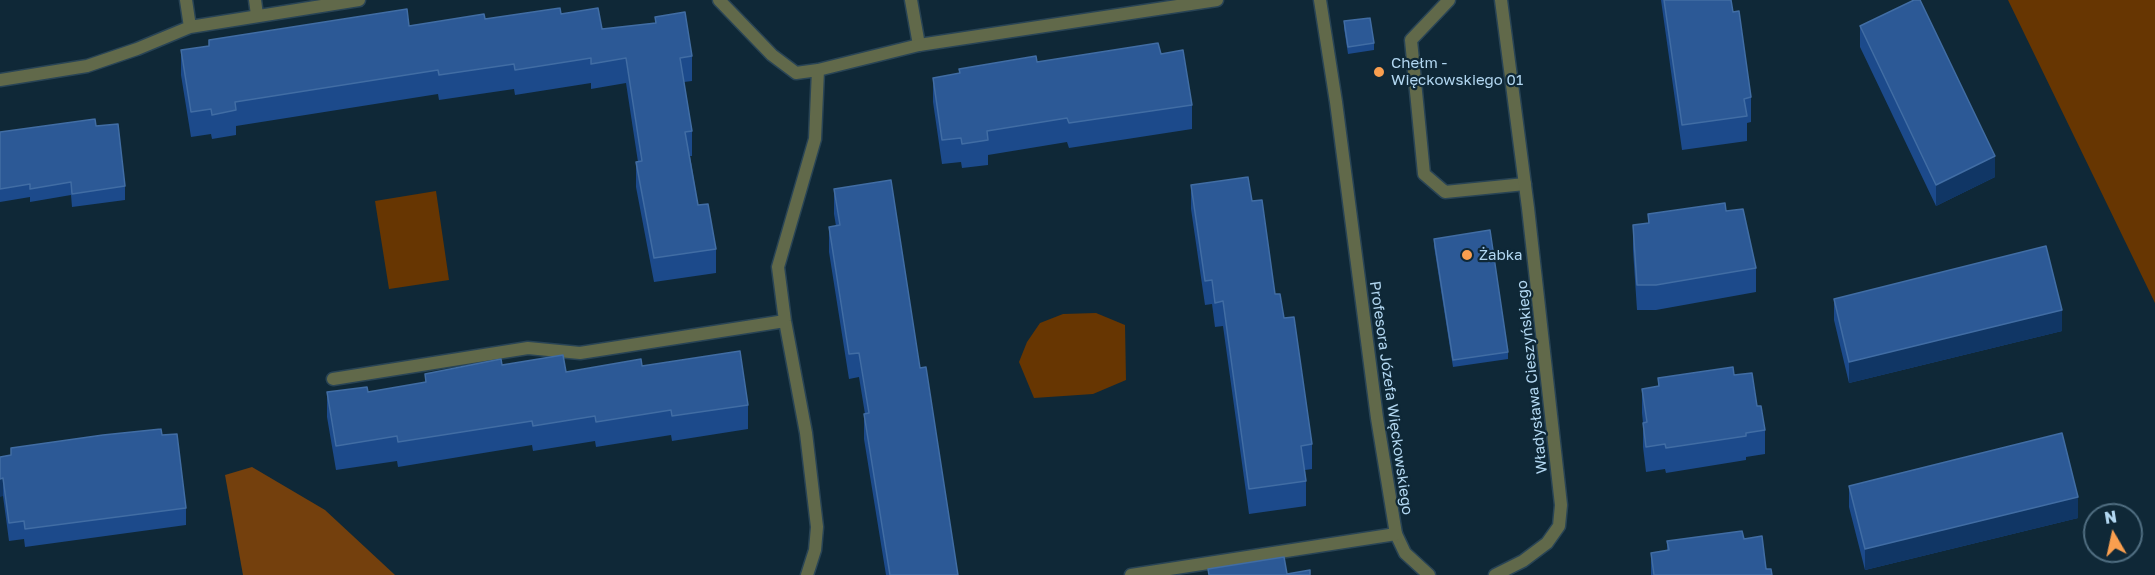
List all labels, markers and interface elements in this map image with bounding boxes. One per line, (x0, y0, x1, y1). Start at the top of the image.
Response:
place label: Chełm - Więckowskiego 01 (1391, 54, 1523, 89)
marker: Chełm - Więckowskiego 01 (1372, 65, 1386, 79)
place label: Żabka (1479, 246, 1522, 264)
marker: Żabka (1460, 248, 1474, 262)
street label: Władysława Cieszyńskiego (1513, 279, 1551, 475)
street label: Profesora Józefa Więckowskiego (1366, 280, 1416, 516)
north arrow (2083, 503, 2143, 563)
text: N (2103, 506, 2118, 528)

